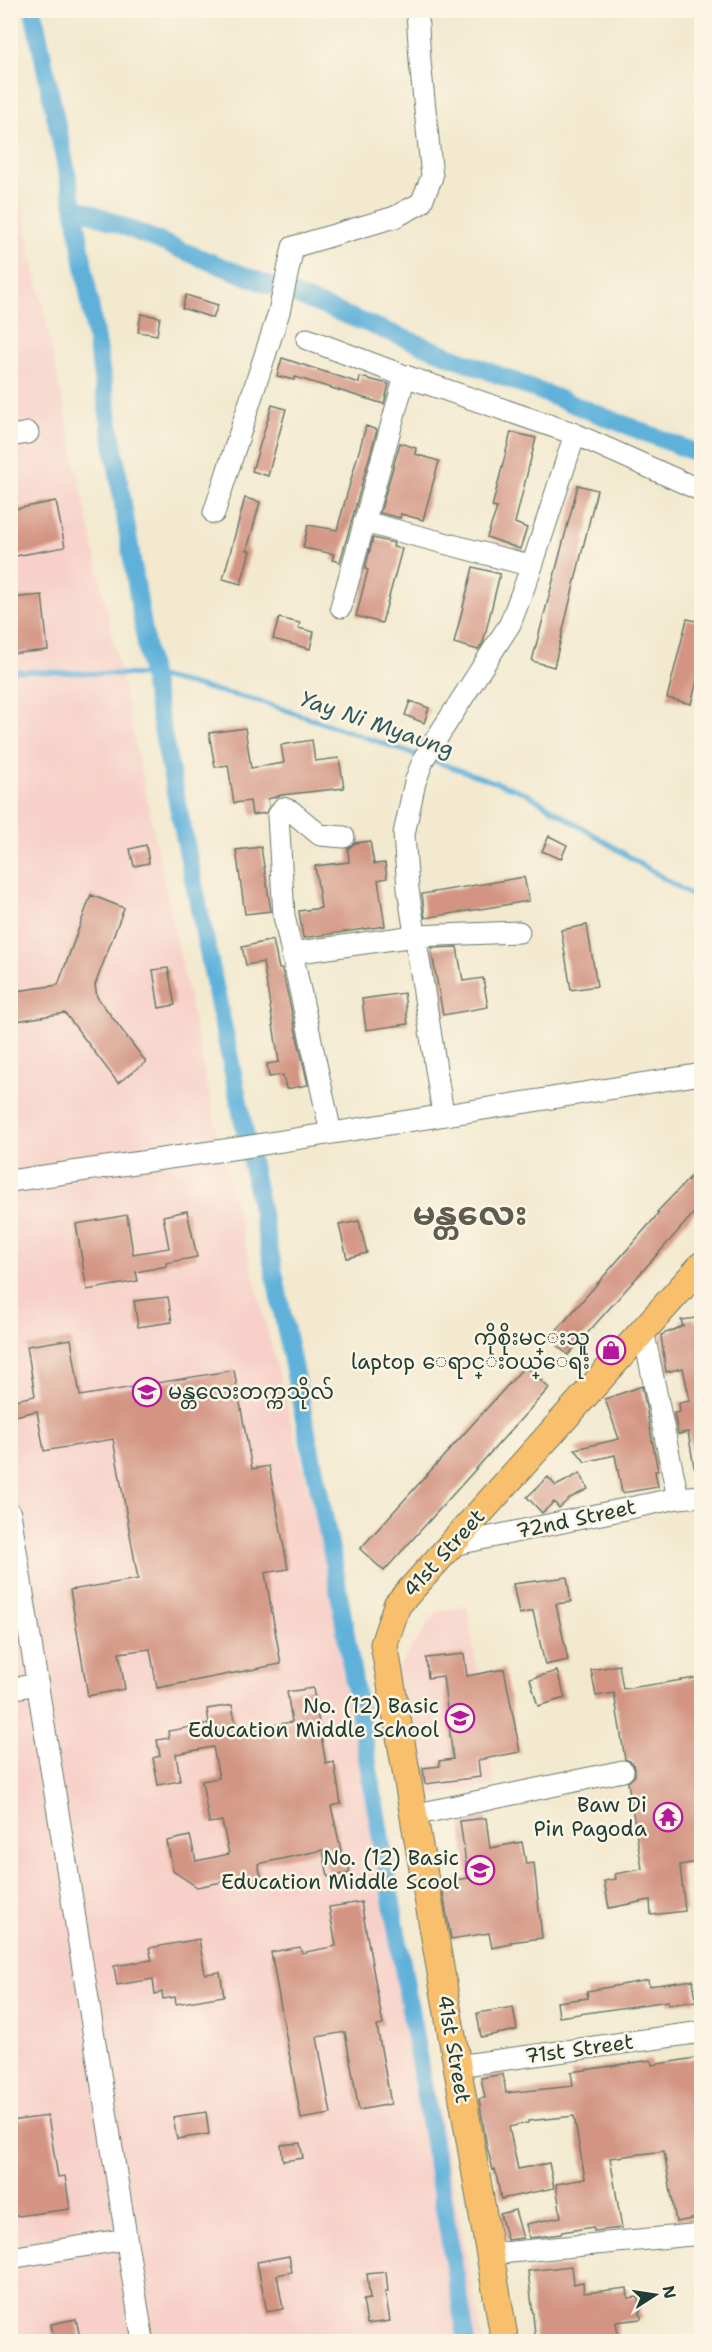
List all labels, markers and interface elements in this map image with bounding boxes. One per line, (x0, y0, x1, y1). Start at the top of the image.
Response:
water label: Yay Ni Myaung (296, 684, 458, 764)
district label: မန္တလေး (413, 1191, 527, 1240)
place label: ကိုစိုးမင္းသူ laptop ေရာင္းဝယ္ေရး (351, 1322, 590, 1379)
shop icon: ကိုစိုးမင္းသူ laptop ေရာင္းဝယ္ေရး (595, 1334, 627, 1366)
school or university icon: မန္တလေးတက္ကသိုလ် (131, 1376, 163, 1408)
place label: မန္တလေးတက္ကသိုလ် (168, 1376, 334, 1409)
street label: 72nd Street (513, 1493, 639, 1545)
street label: 41st Street (397, 1503, 491, 1603)
place label: No. (12) Basic Education Middle School (188, 1692, 440, 1744)
school or university icon: No. (12) Basic Education Middle School (444, 1702, 476, 1734)
place label: Baw Di Pin Pagoda (534, 1791, 647, 1843)
temple icon: Baw Di Pin Pagoda (652, 1801, 684, 1833)
place label: No. (12) Basic Education Middle Scool (221, 1844, 460, 1896)
school or university icon: No. (12) Basic Education Middle Scool (464, 1854, 496, 1886)
street label: 41st Street (431, 1993, 477, 2105)
street label: 71st Street (523, 2028, 635, 2070)
north arrow (625, 2265, 685, 2325)
text: N (658, 2284, 681, 2300)

